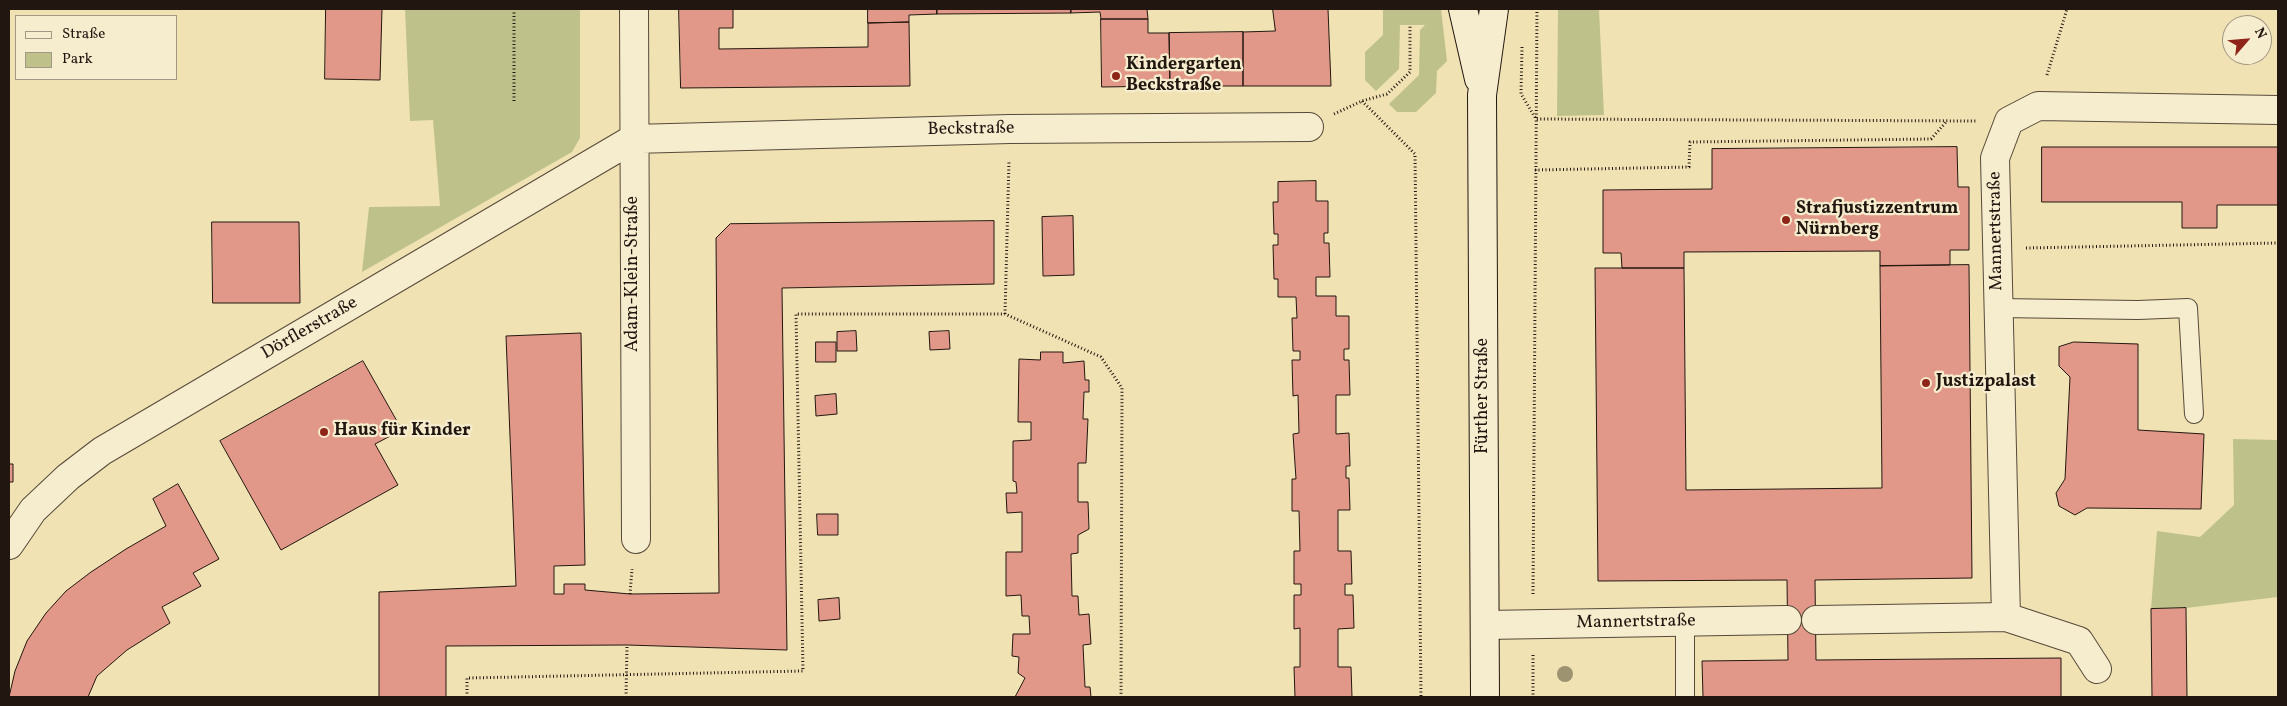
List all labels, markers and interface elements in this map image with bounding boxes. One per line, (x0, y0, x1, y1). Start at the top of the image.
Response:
legend (15, 15, 178, 80)
north arrow (2222, 15, 2272, 65)
text: Straße (62, 24, 105, 45)
text: N (2249, 25, 2271, 42)
text: Park (62, 49, 93, 70)
place label: Kindergarten Beckstraße (1126, 55, 1242, 98)
marker: Kindergarten Beckstraße (1110, 70, 1122, 82)
street label: Beckstraße (927, 118, 1015, 142)
street label: Mannertstraße (1985, 171, 2009, 291)
street label: Adam-Klein-Straße (623, 196, 645, 352)
place label: Strafjustizzentrum Nürnberg (1796, 199, 1958, 242)
marker: Strafjustizzentrum Nürnberg (1780, 214, 1792, 226)
street label: Dörflerstraße (258, 293, 362, 365)
street label: Fürther Straße (1473, 338, 1495, 454)
place label: Justizpalast (1936, 372, 2036, 394)
marker: Justizpalast (1920, 377, 1932, 389)
place label: Haus für Kinder (334, 421, 471, 443)
marker: Haus für Kinder (318, 426, 330, 438)
street label: Mannertstraße (1576, 611, 1696, 635)

